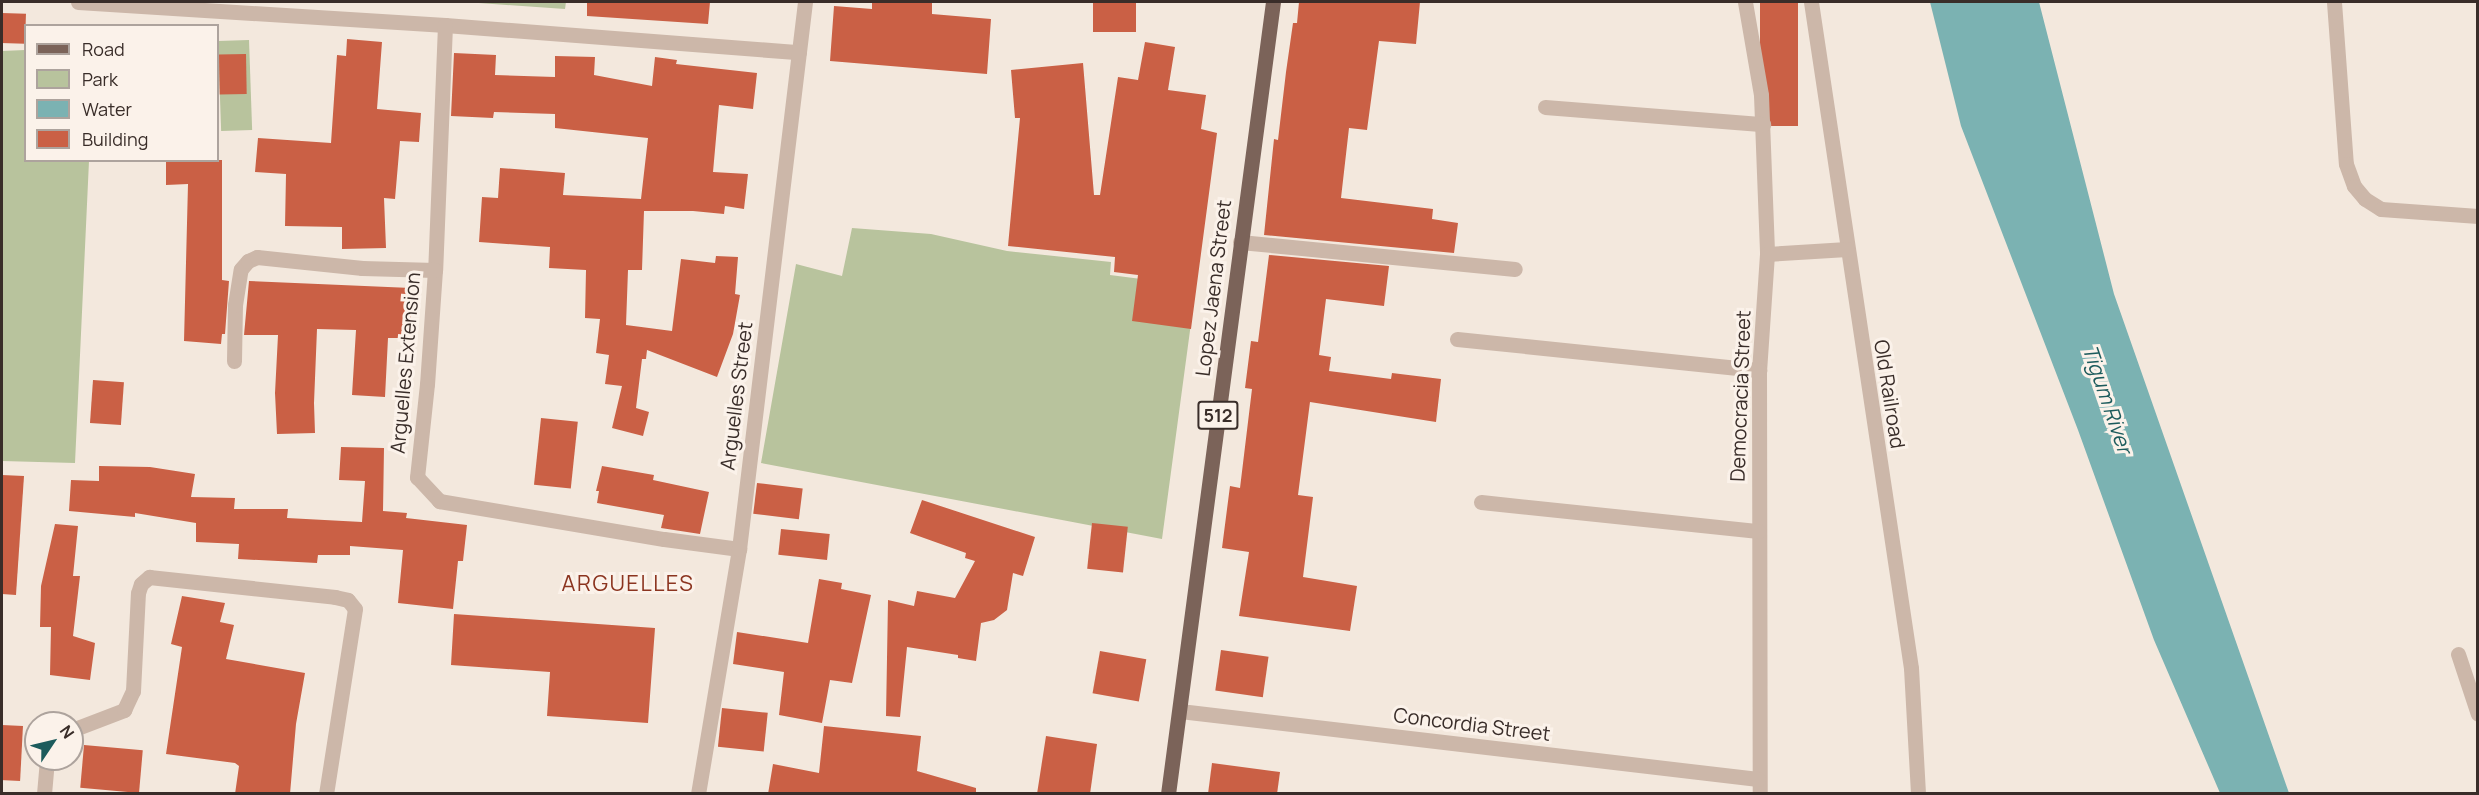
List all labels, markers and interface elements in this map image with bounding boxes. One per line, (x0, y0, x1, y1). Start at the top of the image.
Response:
legend (24, 24, 219, 162)
text: Road (82, 37, 125, 61)
text: Park (82, 67, 118, 91)
text: Water (82, 97, 132, 121)
text: Building (82, 127, 148, 151)
street label: Lopez Jaena Street (1190, 198, 1236, 378)
street label: Arguelles Extension (385, 271, 425, 455)
street label: Democracia Street (1725, 310, 1755, 482)
street label: Arguelles Street (715, 321, 757, 471)
street label: Old Railroad (1870, 338, 1910, 450)
water label: Tigum River (2078, 342, 2138, 456)
road number: 512 (1197, 400, 1239, 430)
district label: ARGUELLES (562, 571, 694, 597)
street label: Concordia Street (1392, 702, 1552, 746)
north arrow (24, 711, 84, 771)
text: N (55, 721, 79, 743)

